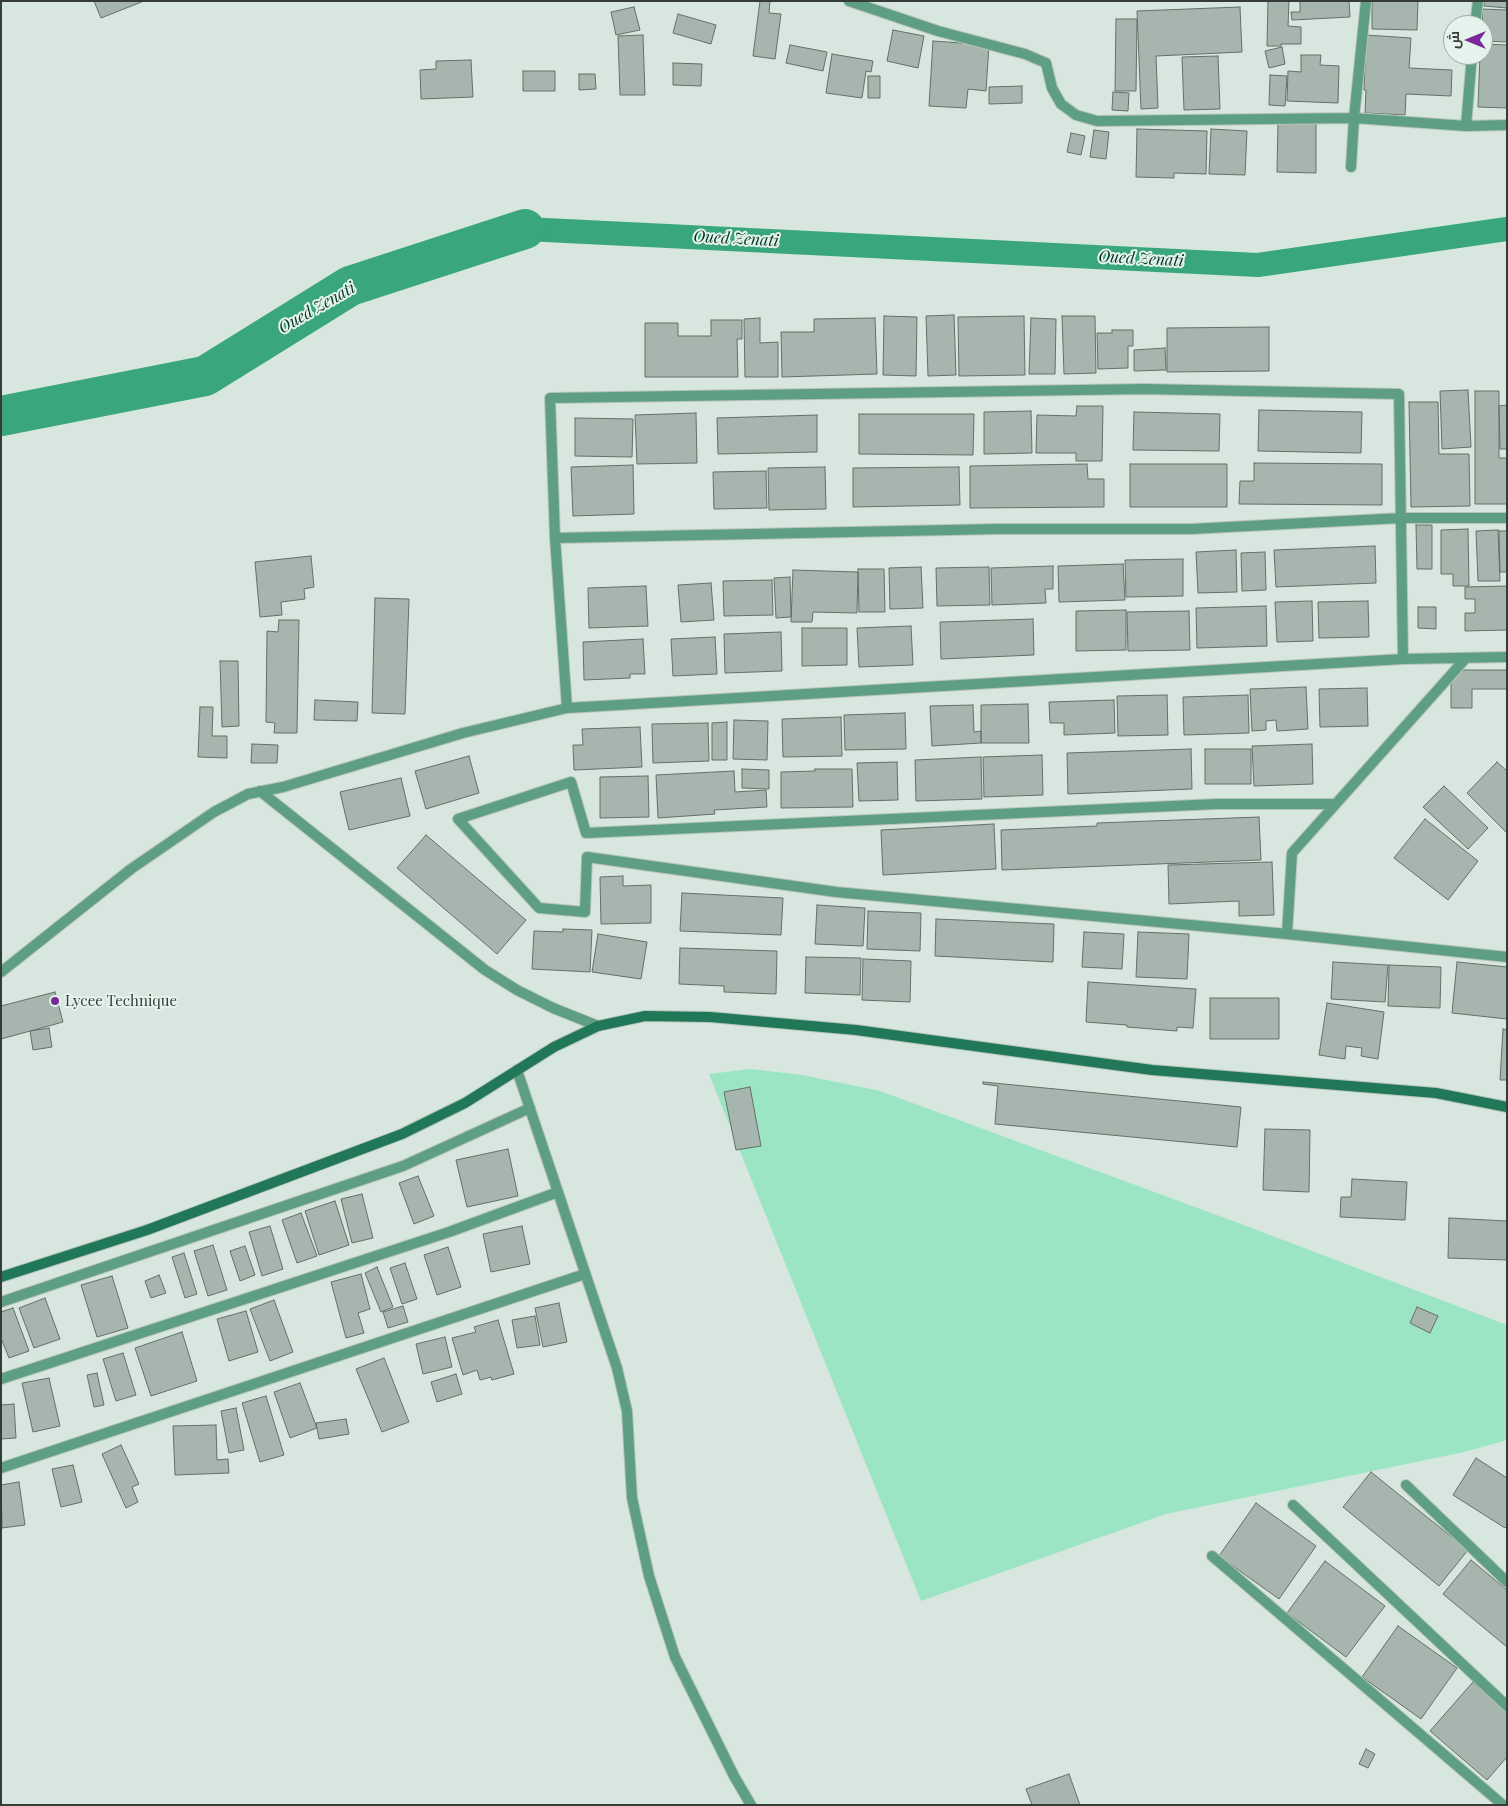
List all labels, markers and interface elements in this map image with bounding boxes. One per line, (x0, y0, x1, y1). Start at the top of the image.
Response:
north arrow (1443, 15, 1493, 65)
text: ش (1444, 31, 1463, 49)
water label: Oued Zenati (693, 227, 779, 251)
water label: Oued Zenati (1098, 247, 1184, 271)
water label: Oued Zenati (275, 278, 359, 338)
place label: Lycee Technique (65, 992, 177, 1010)
marker: Lycee Technique (49, 995, 61, 1007)

